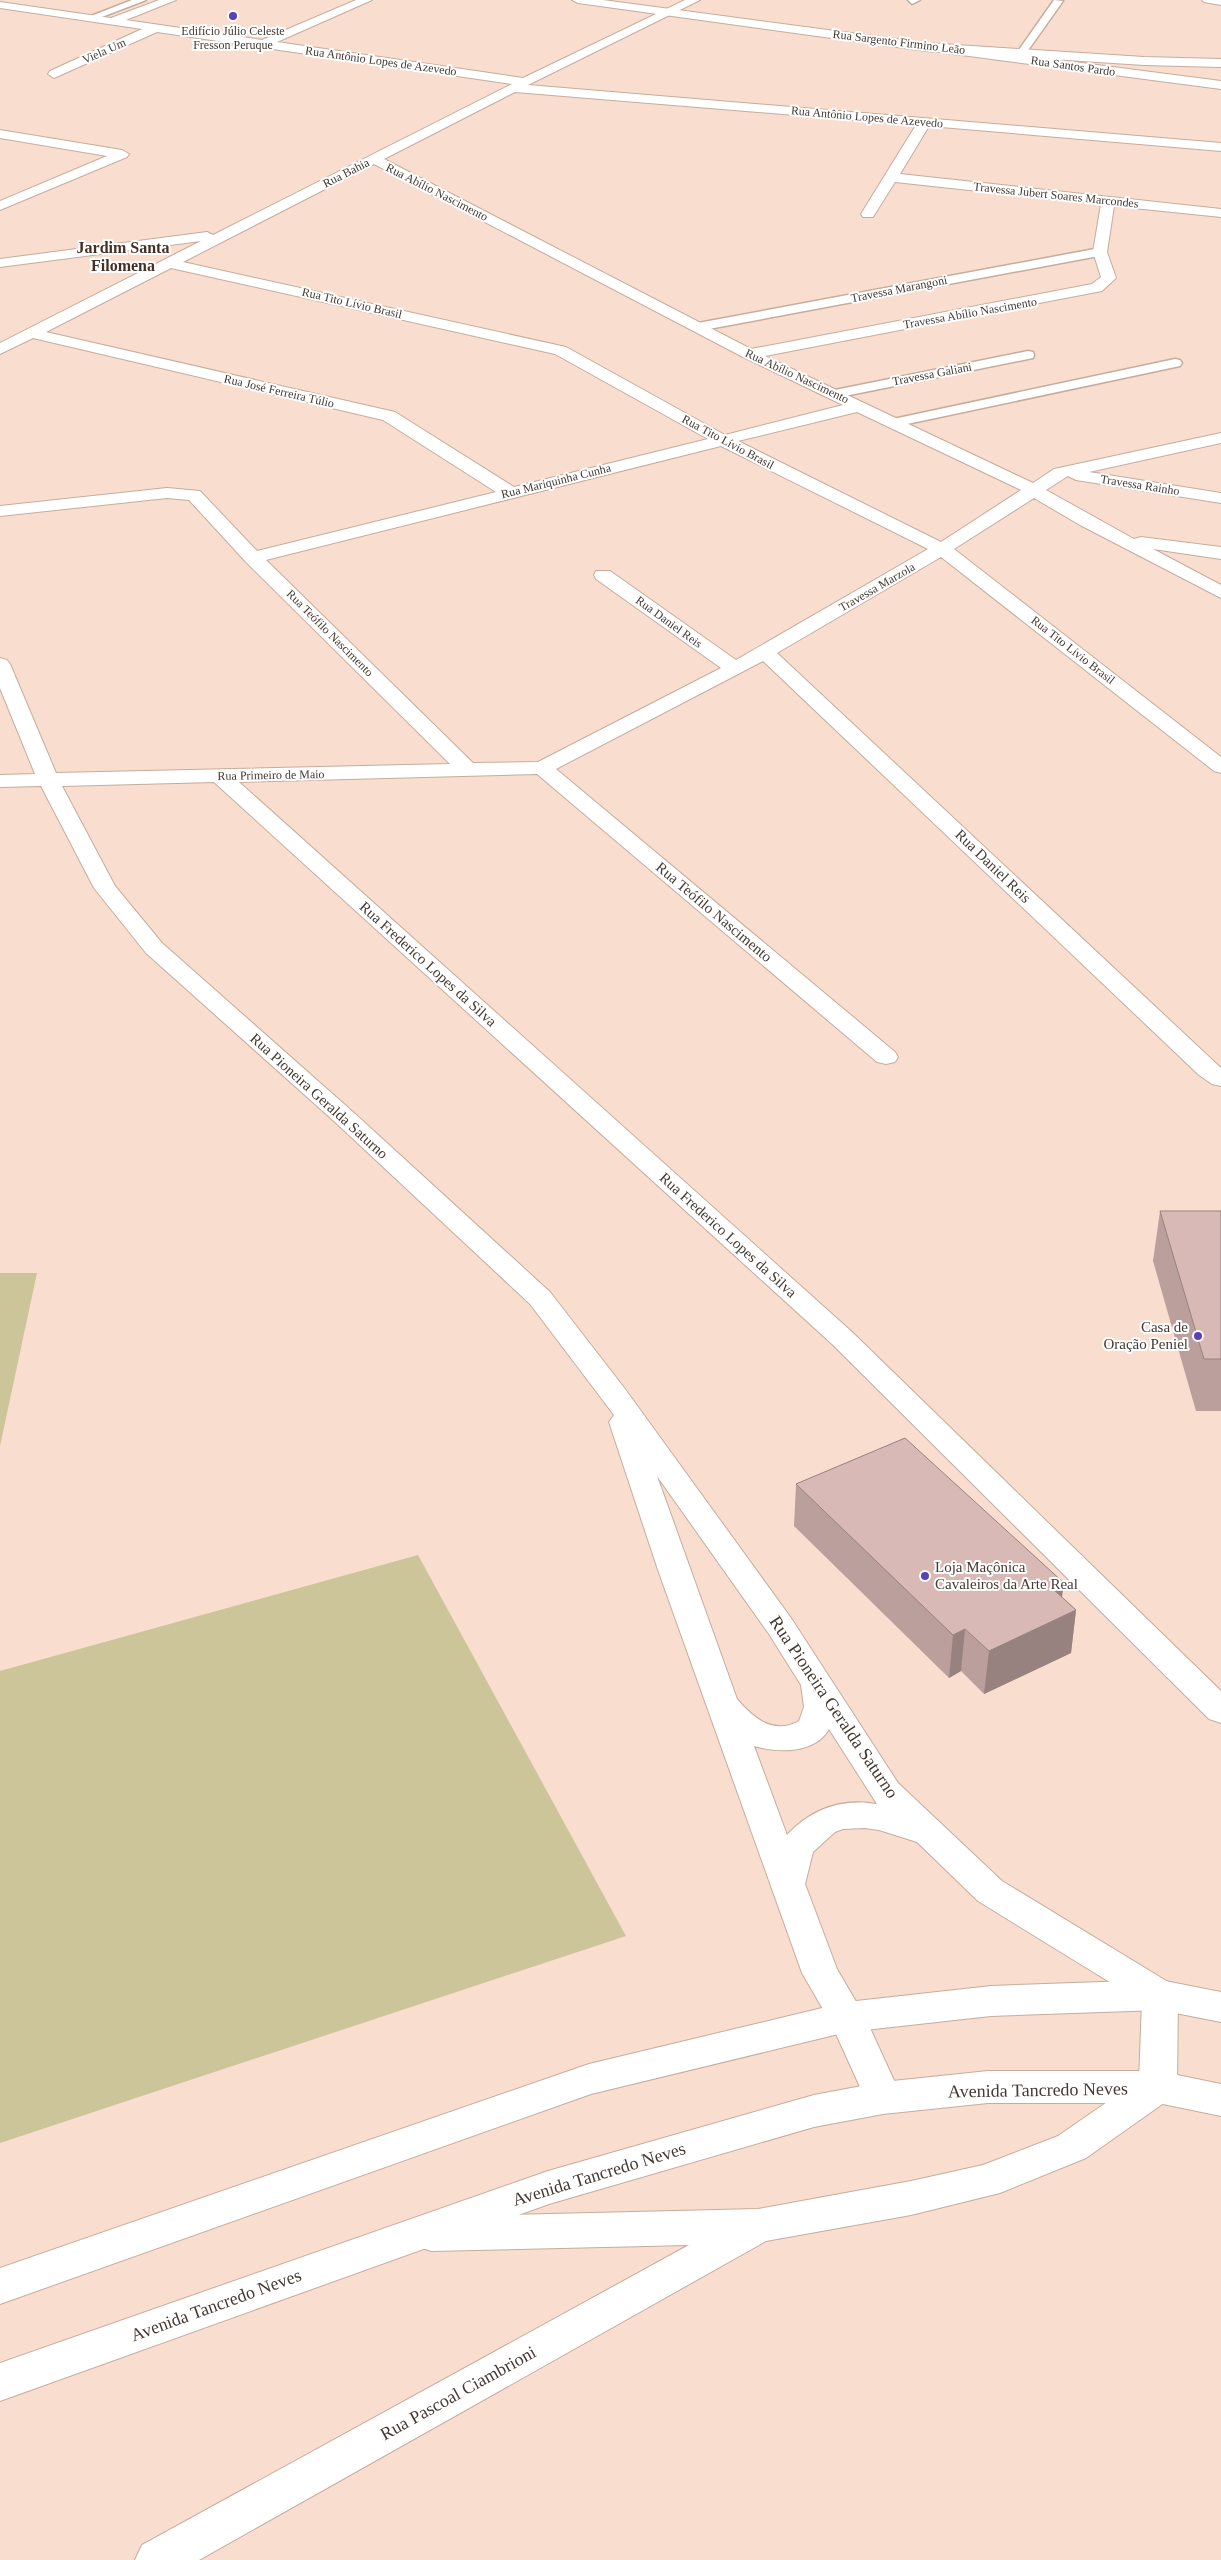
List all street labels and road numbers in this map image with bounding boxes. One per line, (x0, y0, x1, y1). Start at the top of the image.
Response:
street label: Rua Sargento Firmino Leão (832, 27, 966, 57)
street label: Viela Um (80, 35, 129, 67)
street label: Rua Antônio Lopes de Azevedo (304, 43, 458, 79)
street label: Rua Santos Pardo (1030, 53, 1116, 79)
street label: Rua Antônio Lopes de Azevedo (790, 103, 944, 131)
street label: Rua Bahia (320, 155, 372, 191)
street label: Rua Abílio Nascimento (384, 160, 490, 224)
street label: Travessa Jubert Soares Marcondes (973, 179, 1140, 211)
street label: Travessa Marangoni (850, 273, 949, 305)
street label: Rua Tito Lívio Brasil (301, 285, 404, 321)
street label: Travessa Abílio Nascimento (902, 294, 1038, 332)
street label: Rua Abílio Nascimento (743, 346, 851, 406)
street label: Travessa Galiani (891, 359, 974, 389)
street label: Rua José Ferreira Túlio (222, 371, 336, 411)
street label: Rua Tito Lívio Brasil (680, 412, 777, 473)
street label: Rua Mariquinha Cunha (500, 460, 613, 501)
street label: Travessa Rainho (1099, 472, 1181, 498)
street label: Travessa Marzola (837, 559, 918, 614)
street label: Rua Teófilo Nascimento (284, 587, 376, 679)
street label: Rua Daniel Reis (633, 593, 705, 651)
street label: Rua Tito Lívio Brasil (1028, 613, 1118, 687)
street label: Rua Primeiro de Maio (217, 767, 325, 783)
street label: Rua Daniel Reis (952, 826, 1034, 906)
street label: Rua Teófilo Nascimento (653, 859, 775, 965)
street label: Rua Frederico Lopes da Silva (356, 898, 500, 1030)
street label: Rua Pioneira Geralda Saturno (247, 1030, 391, 1162)
street label: Rua Frederico Lopes da Silva (656, 1169, 800, 1301)
street label: Rua Pioneira Geralda Saturno (765, 1612, 903, 1802)
street label: Avenida Tancredo Neves (948, 2078, 1128, 2102)
street label: Avenida Tancredo Neves (510, 2138, 688, 2210)
street label: Avenida Tancredo Neves (128, 2265, 304, 2345)
street label: Rua Pascoal Ciambrioni (377, 2342, 539, 2444)

